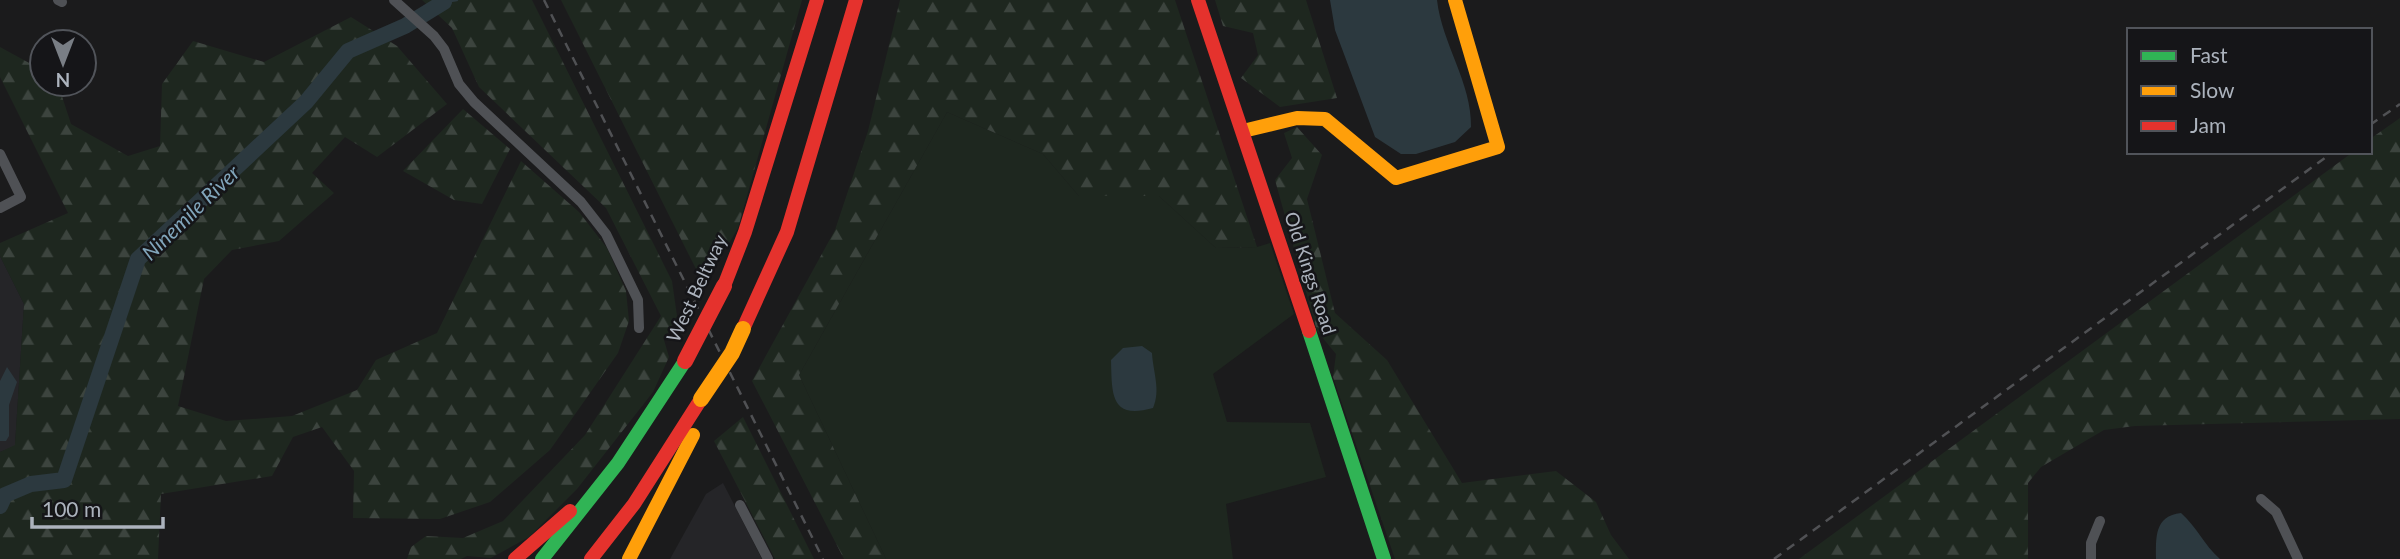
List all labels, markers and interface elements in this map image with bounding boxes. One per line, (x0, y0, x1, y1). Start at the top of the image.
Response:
north arrow (28, 28, 98, 98)
legend (2127, 28, 2372, 154)
text: Fast (2190, 42, 2228, 67)
text: N (56, 69, 70, 92)
text: Slow (2190, 77, 2235, 102)
text: Jam (2190, 112, 2226, 137)
water label: Ninemile River (136, 159, 245, 265)
street label: Old Kings Road (1280, 209, 1342, 337)
street label: West Beltway (661, 230, 731, 345)
scale bar (32, 486, 163, 530)
text: 100 m (42, 496, 101, 521)

